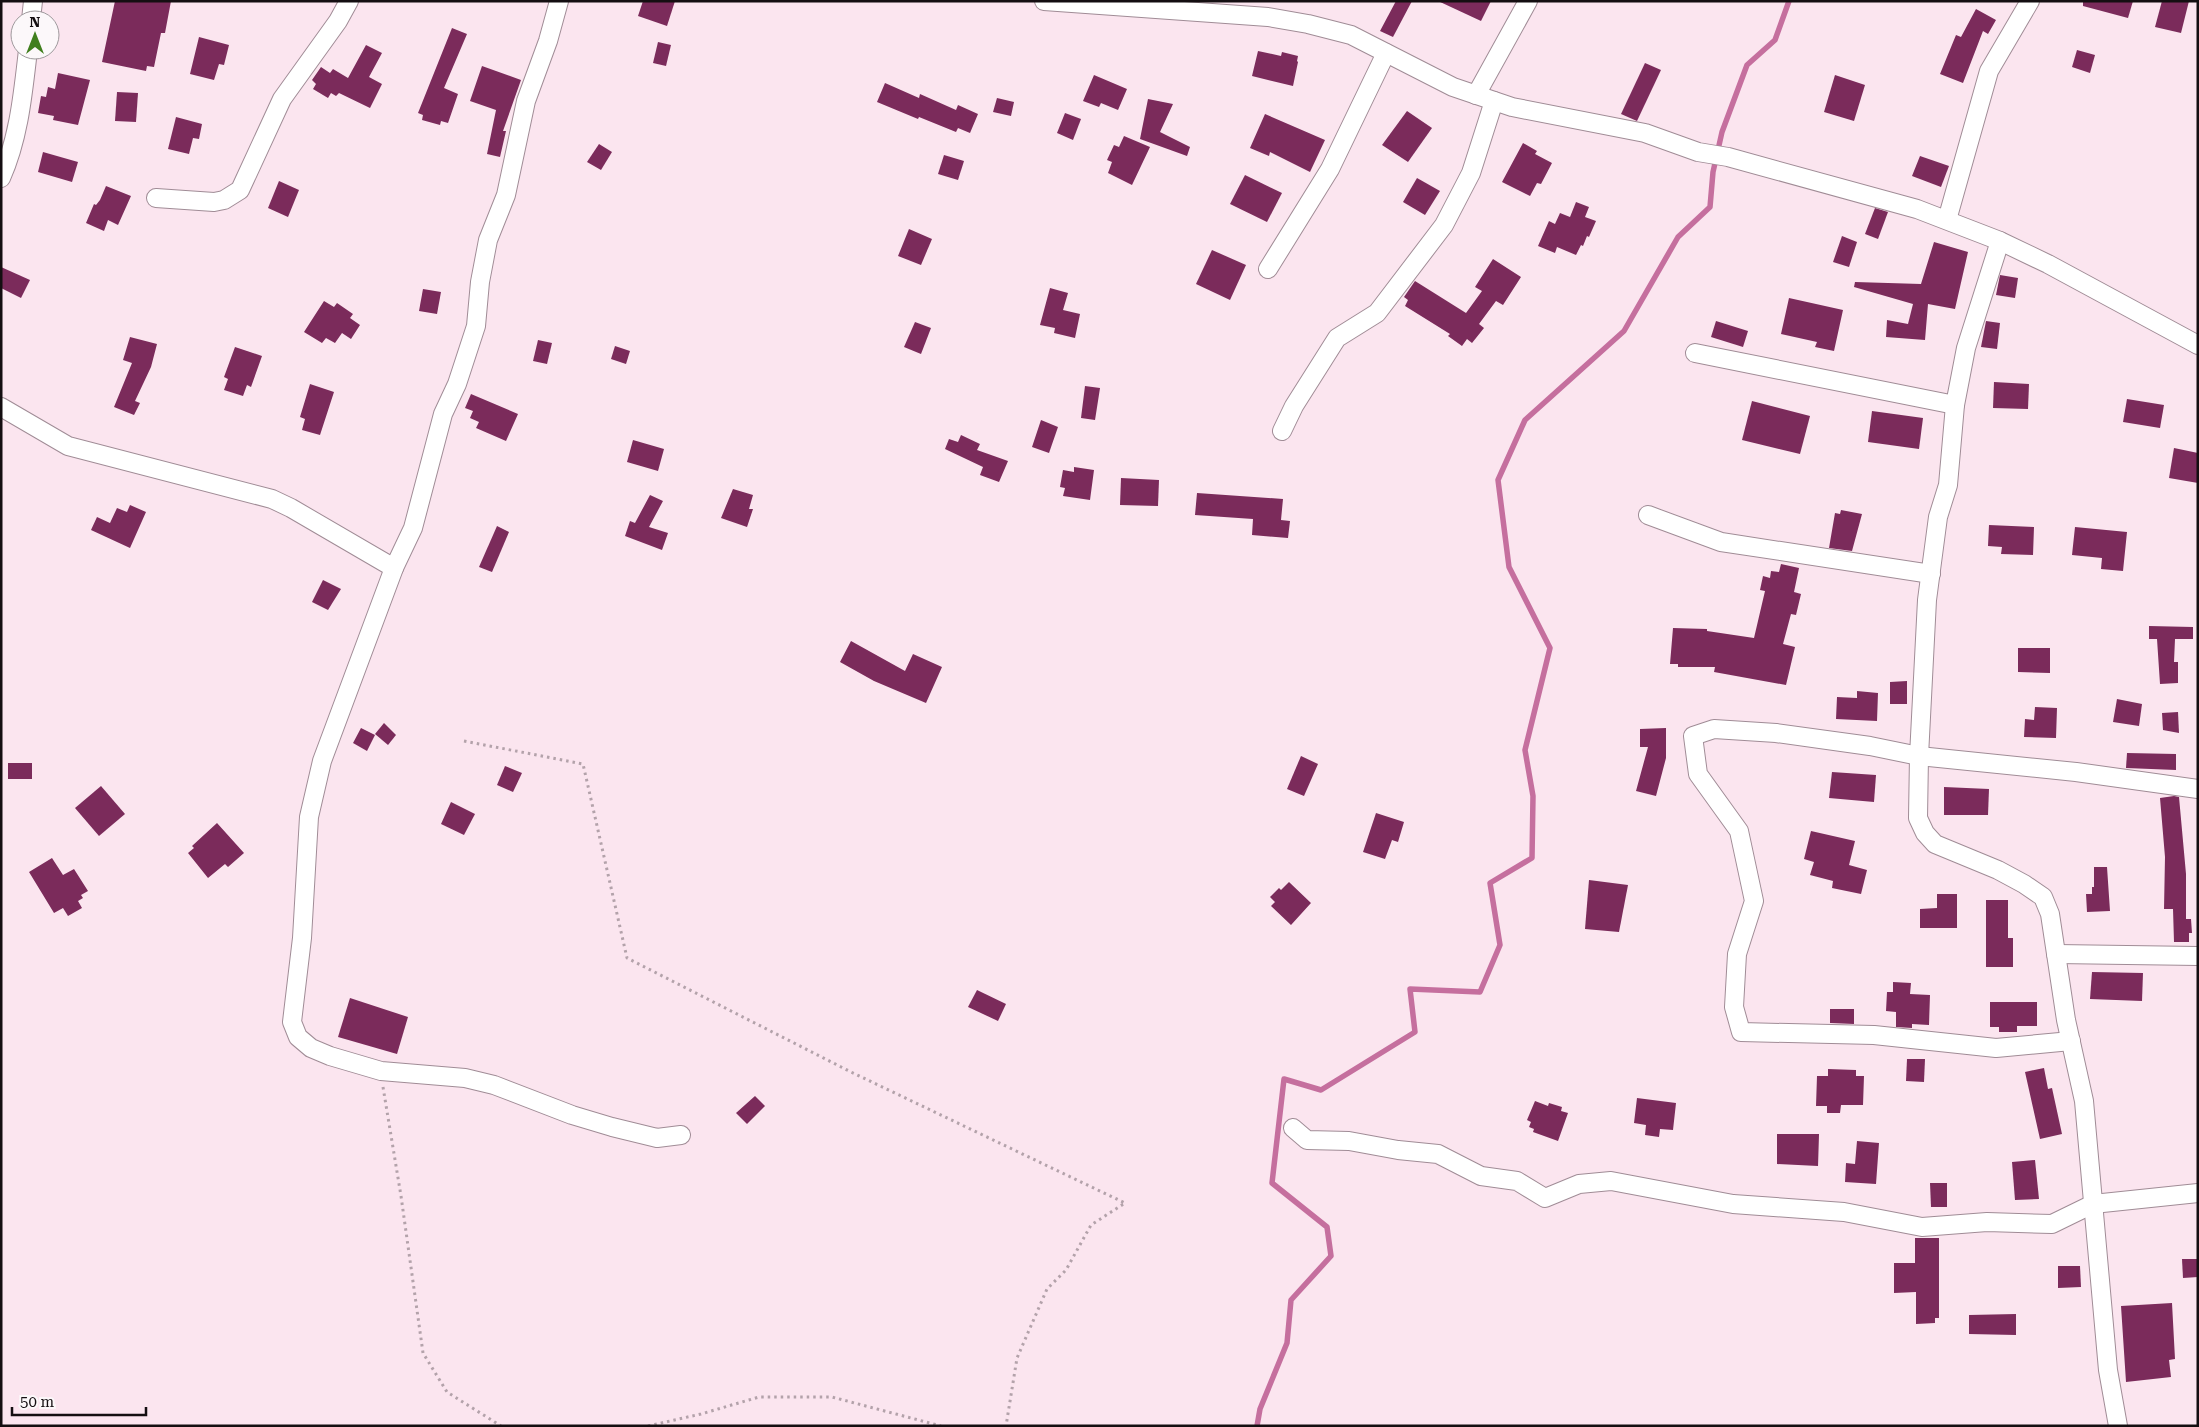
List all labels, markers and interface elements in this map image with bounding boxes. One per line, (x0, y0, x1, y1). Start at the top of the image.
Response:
north arrow (10, 10, 60, 60)
text: N (30, 14, 41, 30)
scale bar (12, 1384, 146, 1416)
text: 50 m (20, 1393, 55, 1411)

